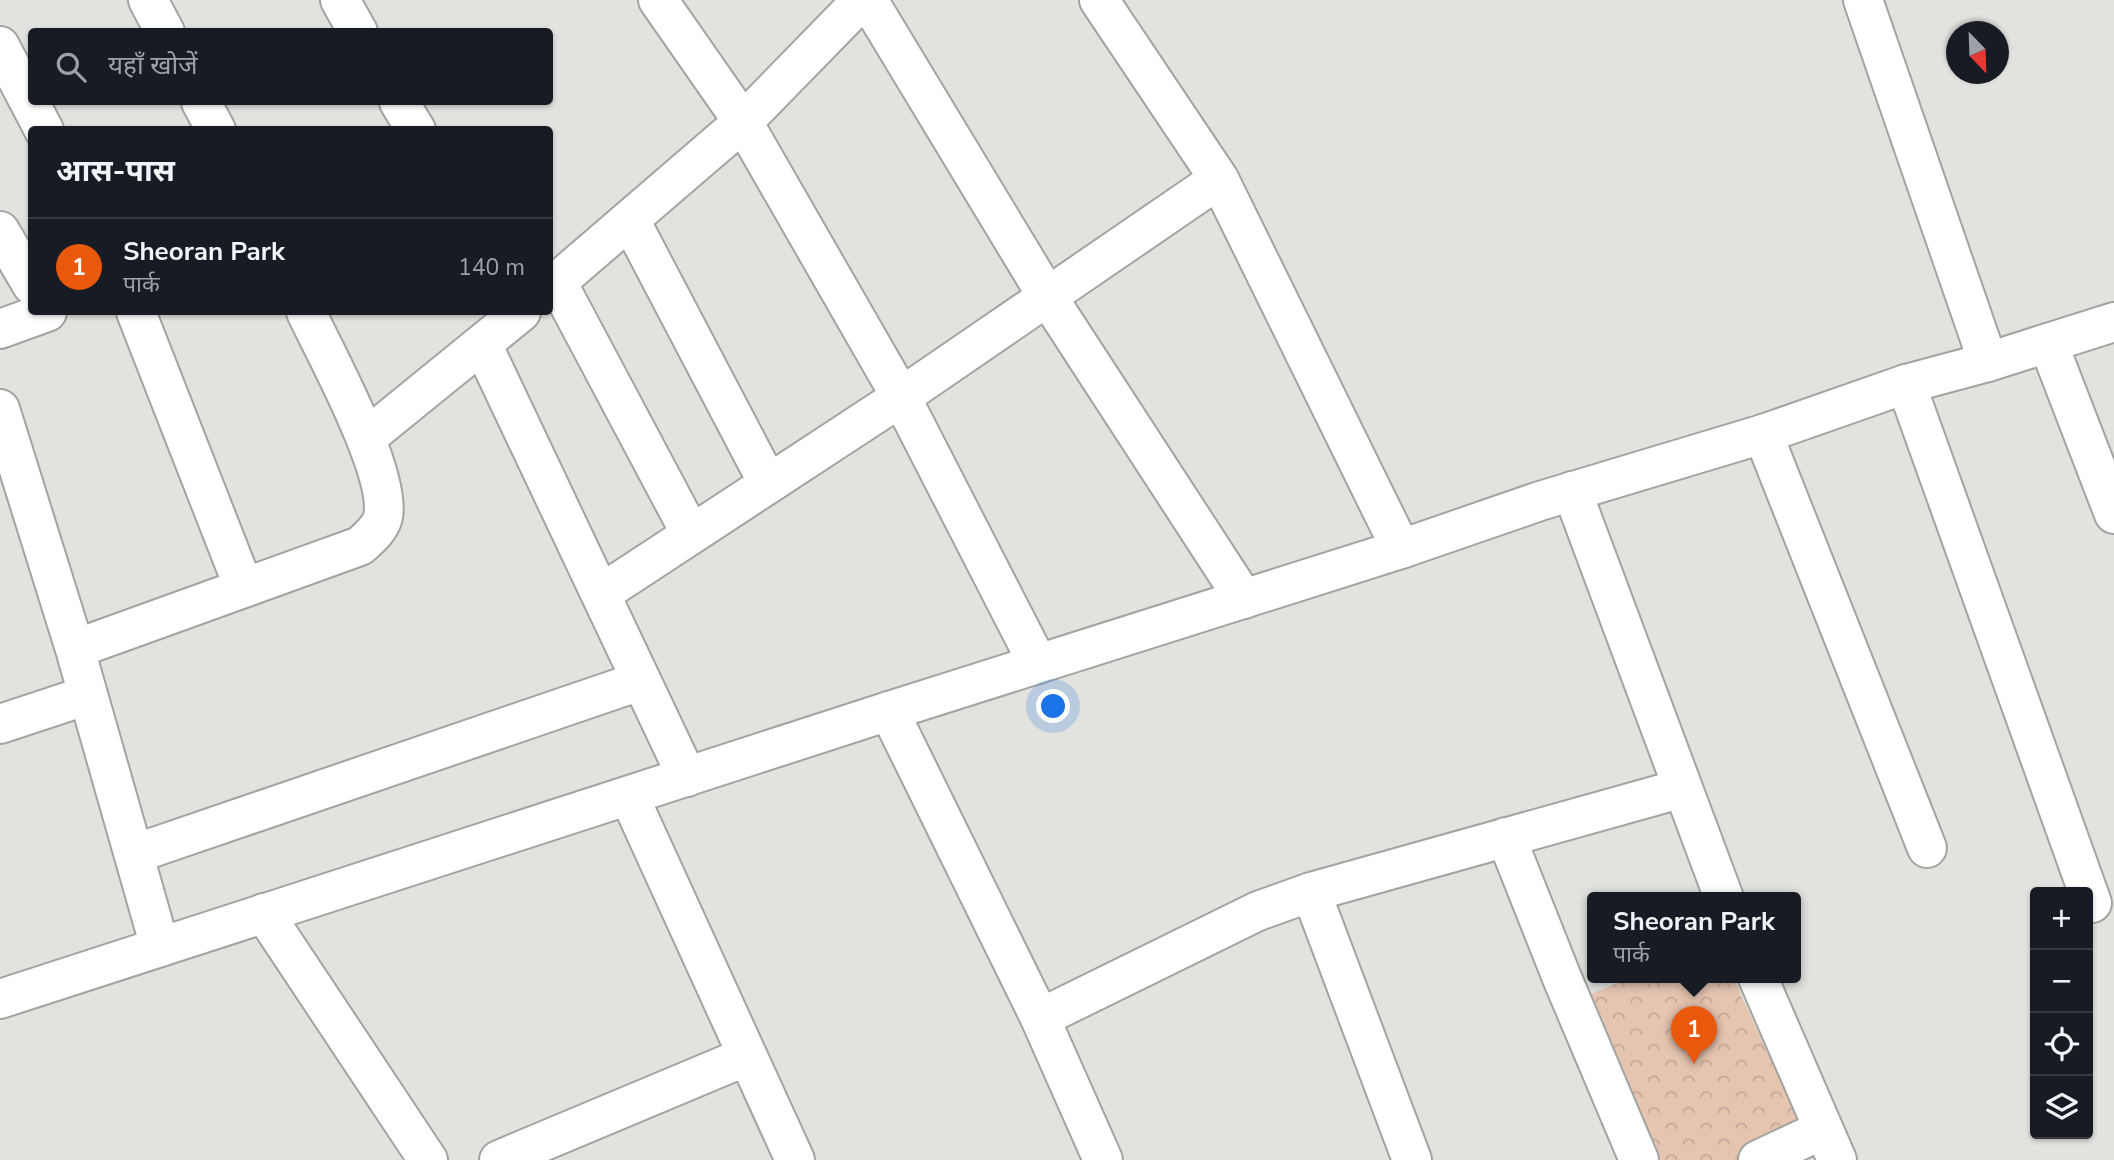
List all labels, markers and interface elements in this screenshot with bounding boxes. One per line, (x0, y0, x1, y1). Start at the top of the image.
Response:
north arrow (1946, 21, 2009, 84)
search box (28, 28, 553, 105)
icon: search (52, 48, 90, 86)
text: यहाँ खोजें (108, 48, 198, 83)
text: आस-पास (56, 151, 175, 192)
text: Sheoran Park (123, 234, 285, 269)
text: 1 (72, 252, 86, 283)
text: 140 m (458, 252, 525, 283)
text: पार्क (123, 269, 160, 300)
your location (1036, 689, 1070, 723)
map controls (2030, 887, 2093, 1139)
button: + (2030, 887, 2093, 950)
popup (1587, 892, 1801, 983)
text: Sheoran Park (1613, 904, 1775, 939)
text: पार्क (1613, 939, 1650, 970)
button: − (2030, 950, 2093, 1013)
pin: 1 (1671, 1006, 1717, 1064)
button: locate (2030, 1013, 2093, 1076)
button: layers (2030, 1076, 2093, 1139)

